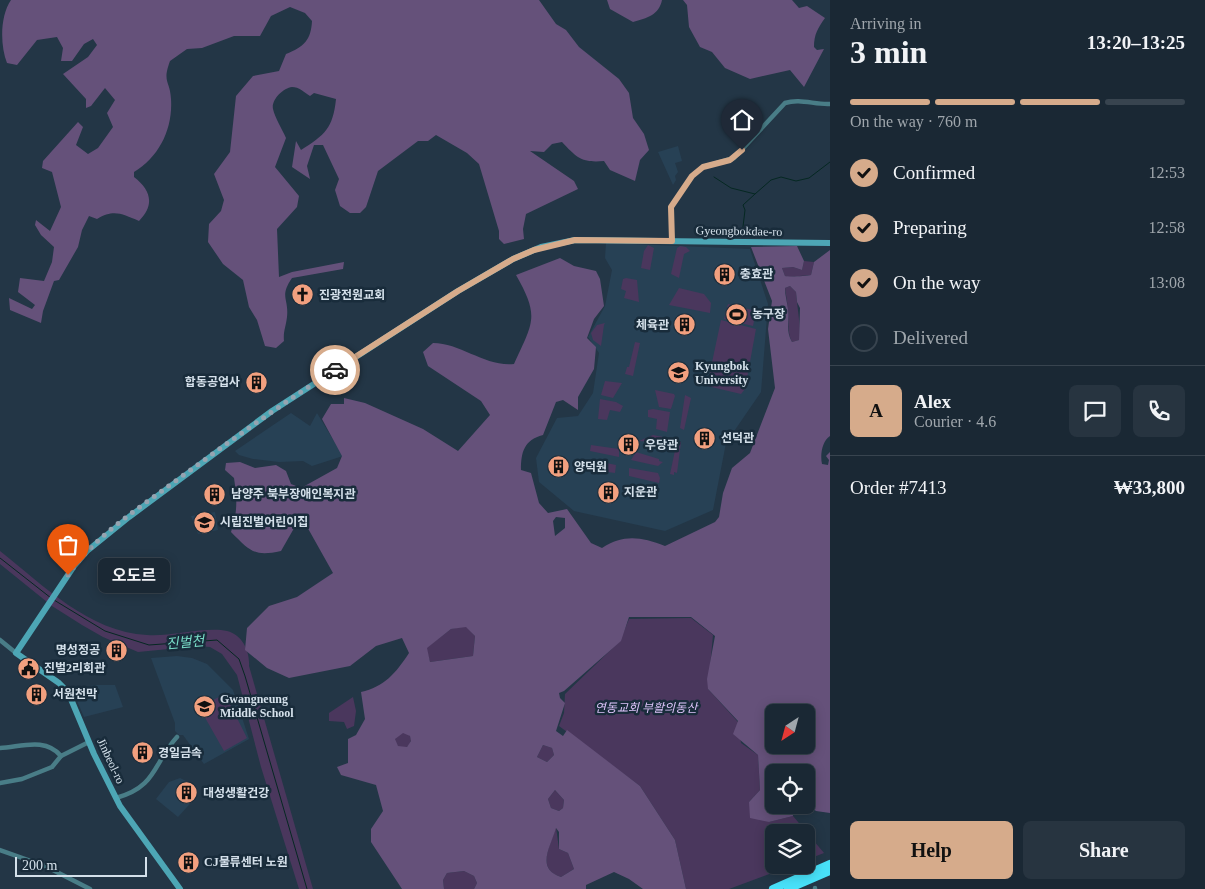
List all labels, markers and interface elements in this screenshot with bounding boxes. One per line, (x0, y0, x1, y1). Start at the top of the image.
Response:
text: Arriving in (850, 15, 922, 32)
text: 13:20–13:25 (1087, 32, 1185, 53)
text: 3 min (850, 34, 927, 70)
pin (721, 99, 763, 150)
icon: home (728, 106, 756, 134)
text: On the way · 760 m (850, 113, 978, 130)
icon: check (850, 159, 878, 187)
text: Confirmed (893, 162, 975, 183)
text: 12:53 (1149, 164, 1185, 181)
icon: check (850, 214, 878, 242)
text: Preparing (893, 217, 967, 238)
text: 12:58 (1149, 219, 1185, 236)
street label: Gyeongbokdae-ro (696, 223, 782, 239)
building icon: 충효관 (712, 262, 736, 286)
place label: 충효관 (740, 267, 773, 281)
icon: check (850, 269, 878, 297)
text: On the way (893, 272, 981, 293)
text: 13:08 (1149, 274, 1185, 291)
church icon: 진광전원교회 (291, 283, 315, 307)
place label: 진광전원교회 (319, 288, 385, 302)
sports icon: 농구장 (724, 302, 748, 326)
place label: 농구장 (752, 307, 785, 321)
building icon: 체육관 (673, 313, 697, 337)
place label: 체육관 (636, 318, 669, 332)
text: Delivered (893, 327, 968, 348)
courier (310, 345, 360, 395)
icon: car (321, 356, 349, 384)
place label: Kyungbok University (695, 359, 749, 387)
school or university icon: Kyungbok University (667, 361, 691, 385)
building icon: 합동공업사 (244, 370, 268, 394)
place label: 합동공업사 (185, 375, 240, 389)
button: chat (1069, 385, 1121, 437)
button: phone (1133, 385, 1185, 437)
text: Alex (914, 391, 951, 412)
text: A (869, 400, 883, 421)
text: Courier · 4.6 (914, 413, 996, 430)
building icon: 선덕관 (693, 426, 717, 450)
place label: 선덕관 (721, 431, 754, 445)
building icon: 우당관 (617, 433, 641, 457)
place label: 우당관 (645, 438, 678, 452)
building icon: 양덕원 (546, 455, 570, 479)
place label: 양덕원 (574, 460, 607, 474)
text: Order #7413 (850, 477, 947, 498)
text: ₩33,800 (1114, 477, 1185, 498)
building icon: 지운관 (596, 480, 620, 504)
building icon: 남양주 북부장애인복지관 (203, 482, 227, 506)
place label: 지운관 (624, 485, 657, 499)
place label: 남양주 북부장애인복지관 (231, 487, 355, 501)
school or university icon: 시립진벌어린이집 (192, 510, 216, 534)
place label: 시립진벌어린이집 (220, 515, 308, 529)
pin (47, 524, 89, 575)
icon: bag (54, 531, 82, 559)
callout: 오도르 (98, 558, 170, 592)
text: 오도르 (112, 567, 156, 584)
water label: 진벌천 (165, 633, 206, 652)
building icon: 명성정공 (104, 638, 128, 662)
place label: 명성정공 (56, 643, 100, 657)
public building icon: 진벌2리회관 (16, 656, 40, 680)
place label: 진벌2리회관 (44, 661, 105, 675)
building icon: 서원천막 (25, 682, 49, 706)
place label: 서원천막 (53, 687, 97, 701)
place label: Gwangneung Middle School (220, 692, 294, 720)
school or university icon: Gwangneung Middle School (192, 694, 216, 718)
park label: 연동교회 부활의동산 (595, 701, 699, 715)
north arrow (765, 704, 815, 754)
map controls (765, 704, 815, 874)
street label: Jinbeol-ro (94, 736, 128, 786)
building icon: 경일금속 (130, 741, 154, 765)
place label: 경일금속 (158, 746, 202, 760)
button: locate (765, 764, 815, 814)
building icon: 대성생활건강 (175, 781, 199, 805)
place label: 대성생활건강 (203, 786, 269, 800)
button: Help (850, 821, 1013, 879)
button: Share (1023, 821, 1185, 879)
button: layers (765, 824, 815, 874)
building icon: CJ물류센터 노원 (176, 850, 200, 874)
scale bar (15, 854, 148, 877)
place label: CJ물류센터 노원 (204, 855, 288, 869)
text: 200 m (22, 858, 57, 873)

